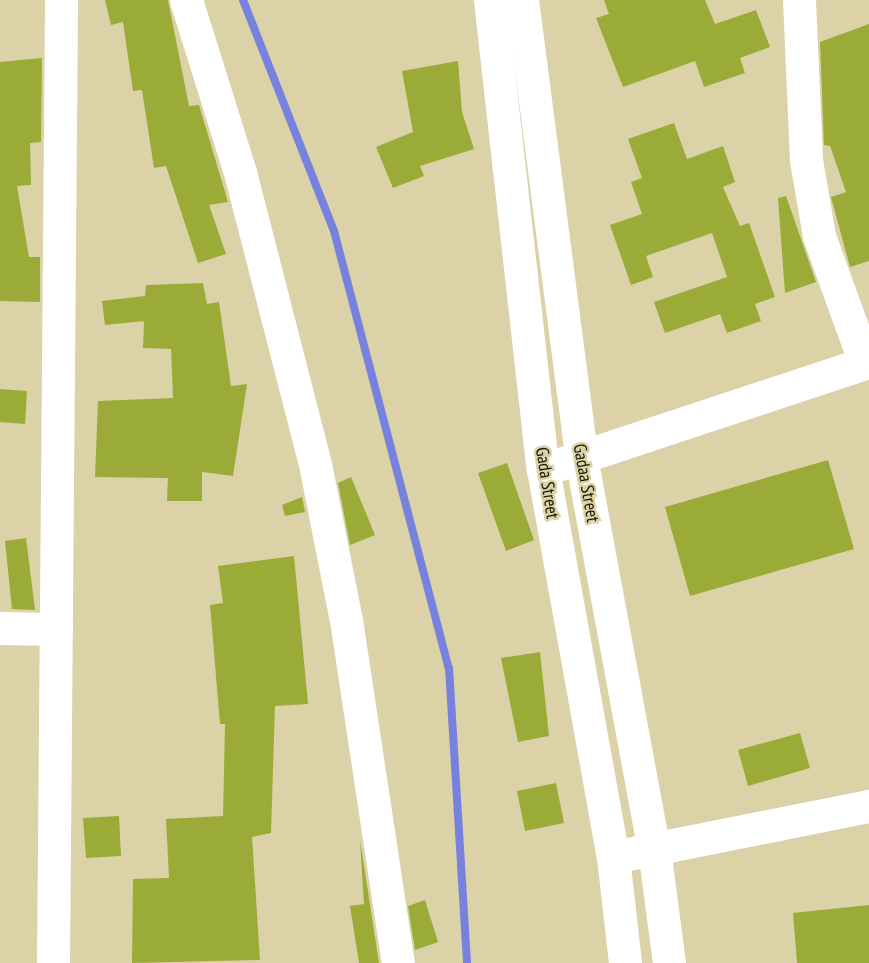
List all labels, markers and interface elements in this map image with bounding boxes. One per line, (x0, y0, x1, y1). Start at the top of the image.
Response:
street label: Gadaa Street (568, 442, 604, 524)
street label: Gada Street (531, 446, 563, 520)

